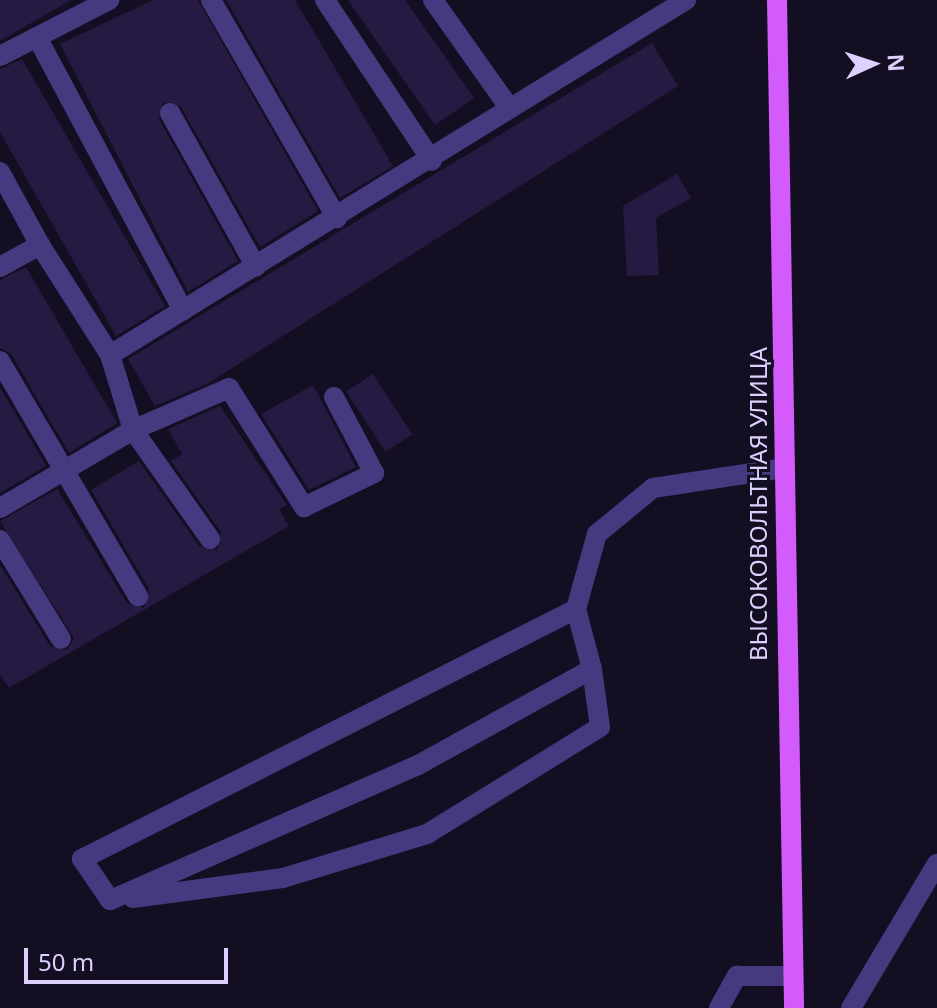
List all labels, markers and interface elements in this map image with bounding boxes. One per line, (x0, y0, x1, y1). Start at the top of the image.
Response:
north arrow (833, 24, 913, 104)
text: N (882, 53, 912, 72)
street label: ВЫСОКОВОЛЬТНАЯ УЛИЦА (744, 347, 772, 661)
scale bar (28, 932, 232, 982)
text: 50 m (38, 945, 94, 978)

